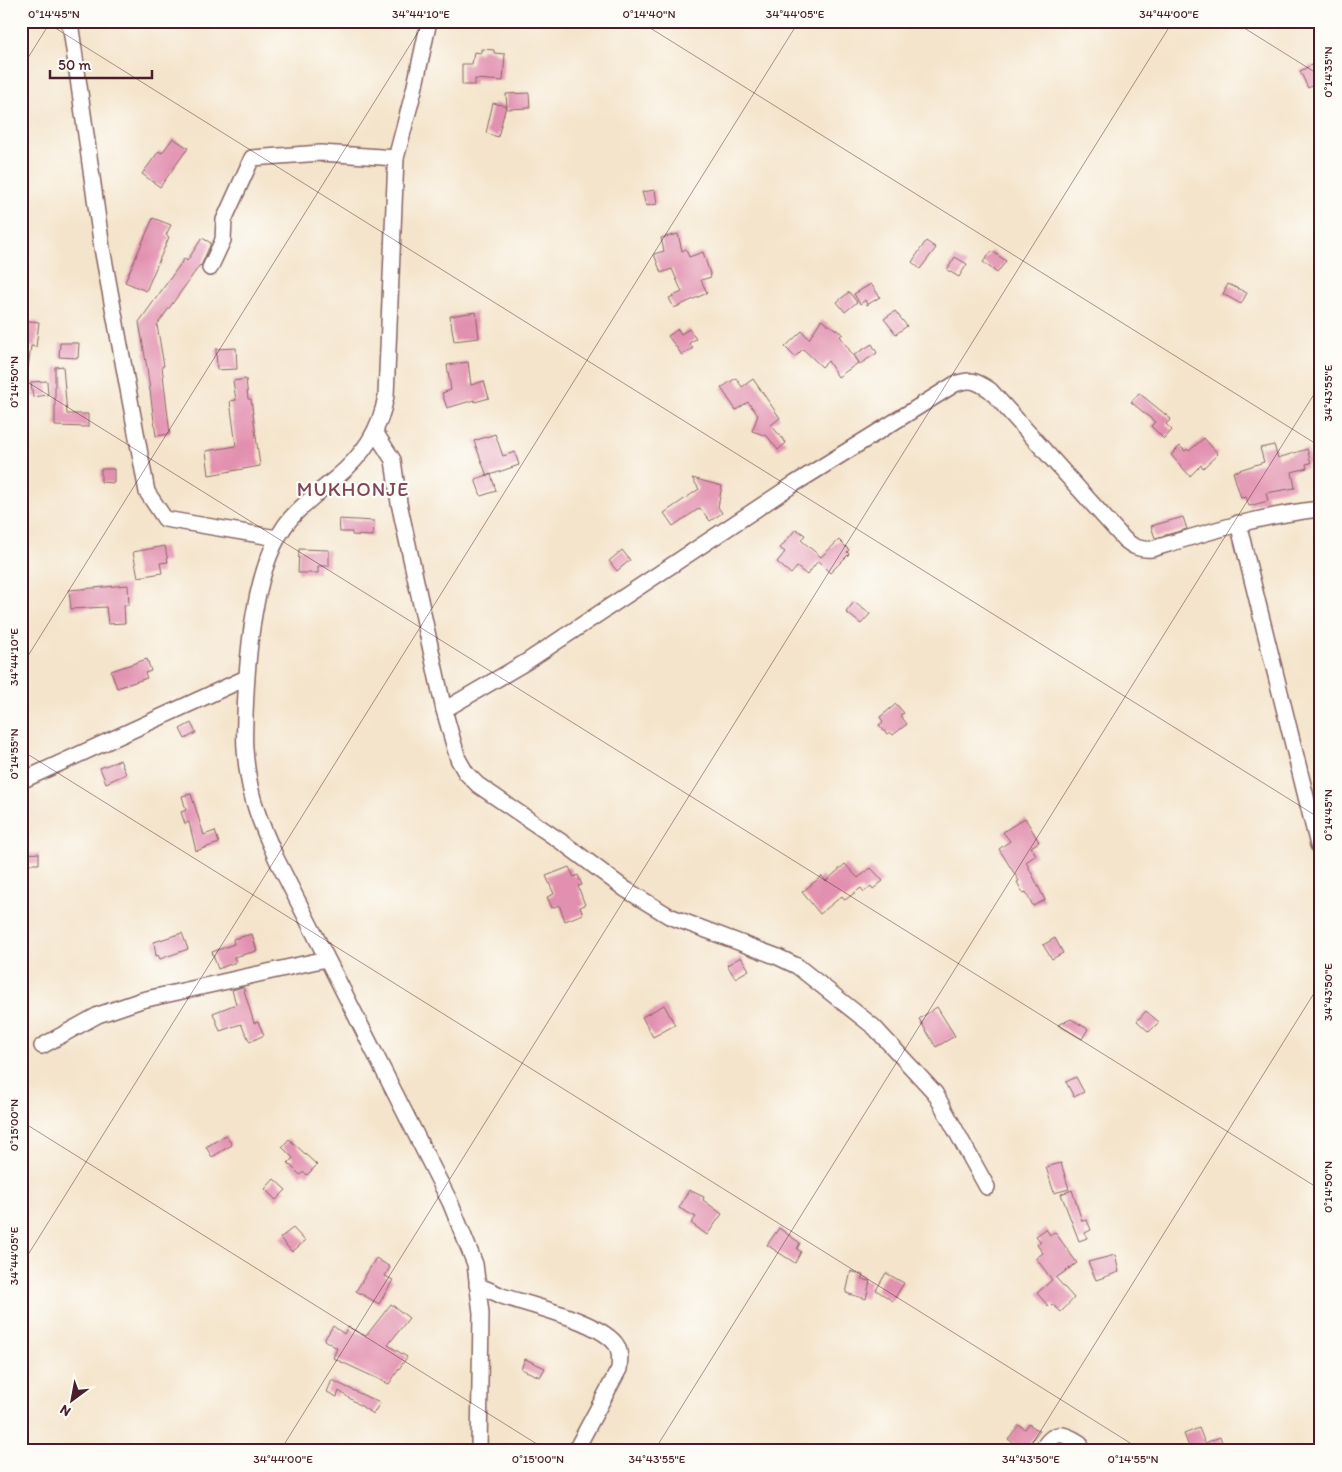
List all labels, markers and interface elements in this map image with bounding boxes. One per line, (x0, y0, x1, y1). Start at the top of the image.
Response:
text: 0°14'45"N (28, 7, 80, 21)
text: 34°44'10"E (392, 7, 450, 21)
text: 0°14'40"N (622, 7, 676, 21)
text: 34°44'05"E (766, 7, 825, 21)
text: 34°44'00"E (1139, 7, 1199, 21)
text: 0°14'35"N (1321, 46, 1335, 98)
scale bar (50, 48, 152, 80)
text: 50 m (58, 56, 91, 74)
text: 0°14'50"N (7, 356, 21, 408)
text: 34°43'55"E (1321, 364, 1335, 421)
district label: MUKHONJE (297, 477, 409, 501)
text: 34°44'10"E (7, 628, 21, 686)
text: 0°14'55"N (7, 728, 21, 780)
text: 0°14'45"N (1321, 789, 1335, 841)
text: 34°43'50"E (1321, 963, 1335, 1021)
text: 0°15'00"N (7, 1099, 21, 1151)
text: 0°14'50"N (1321, 1161, 1335, 1213)
text: 34°44'05"E (7, 1226, 21, 1285)
north arrow (48, 1374, 98, 1424)
text: N (57, 1401, 74, 1420)
text: 34°44'00"E (253, 1452, 313, 1466)
text: 0°15'00"N (512, 1452, 564, 1466)
text: 34°43'55"E (629, 1452, 686, 1466)
text: 34°43'50"E (1002, 1452, 1060, 1466)
text: 0°14'55"N (1107, 1452, 1159, 1466)

